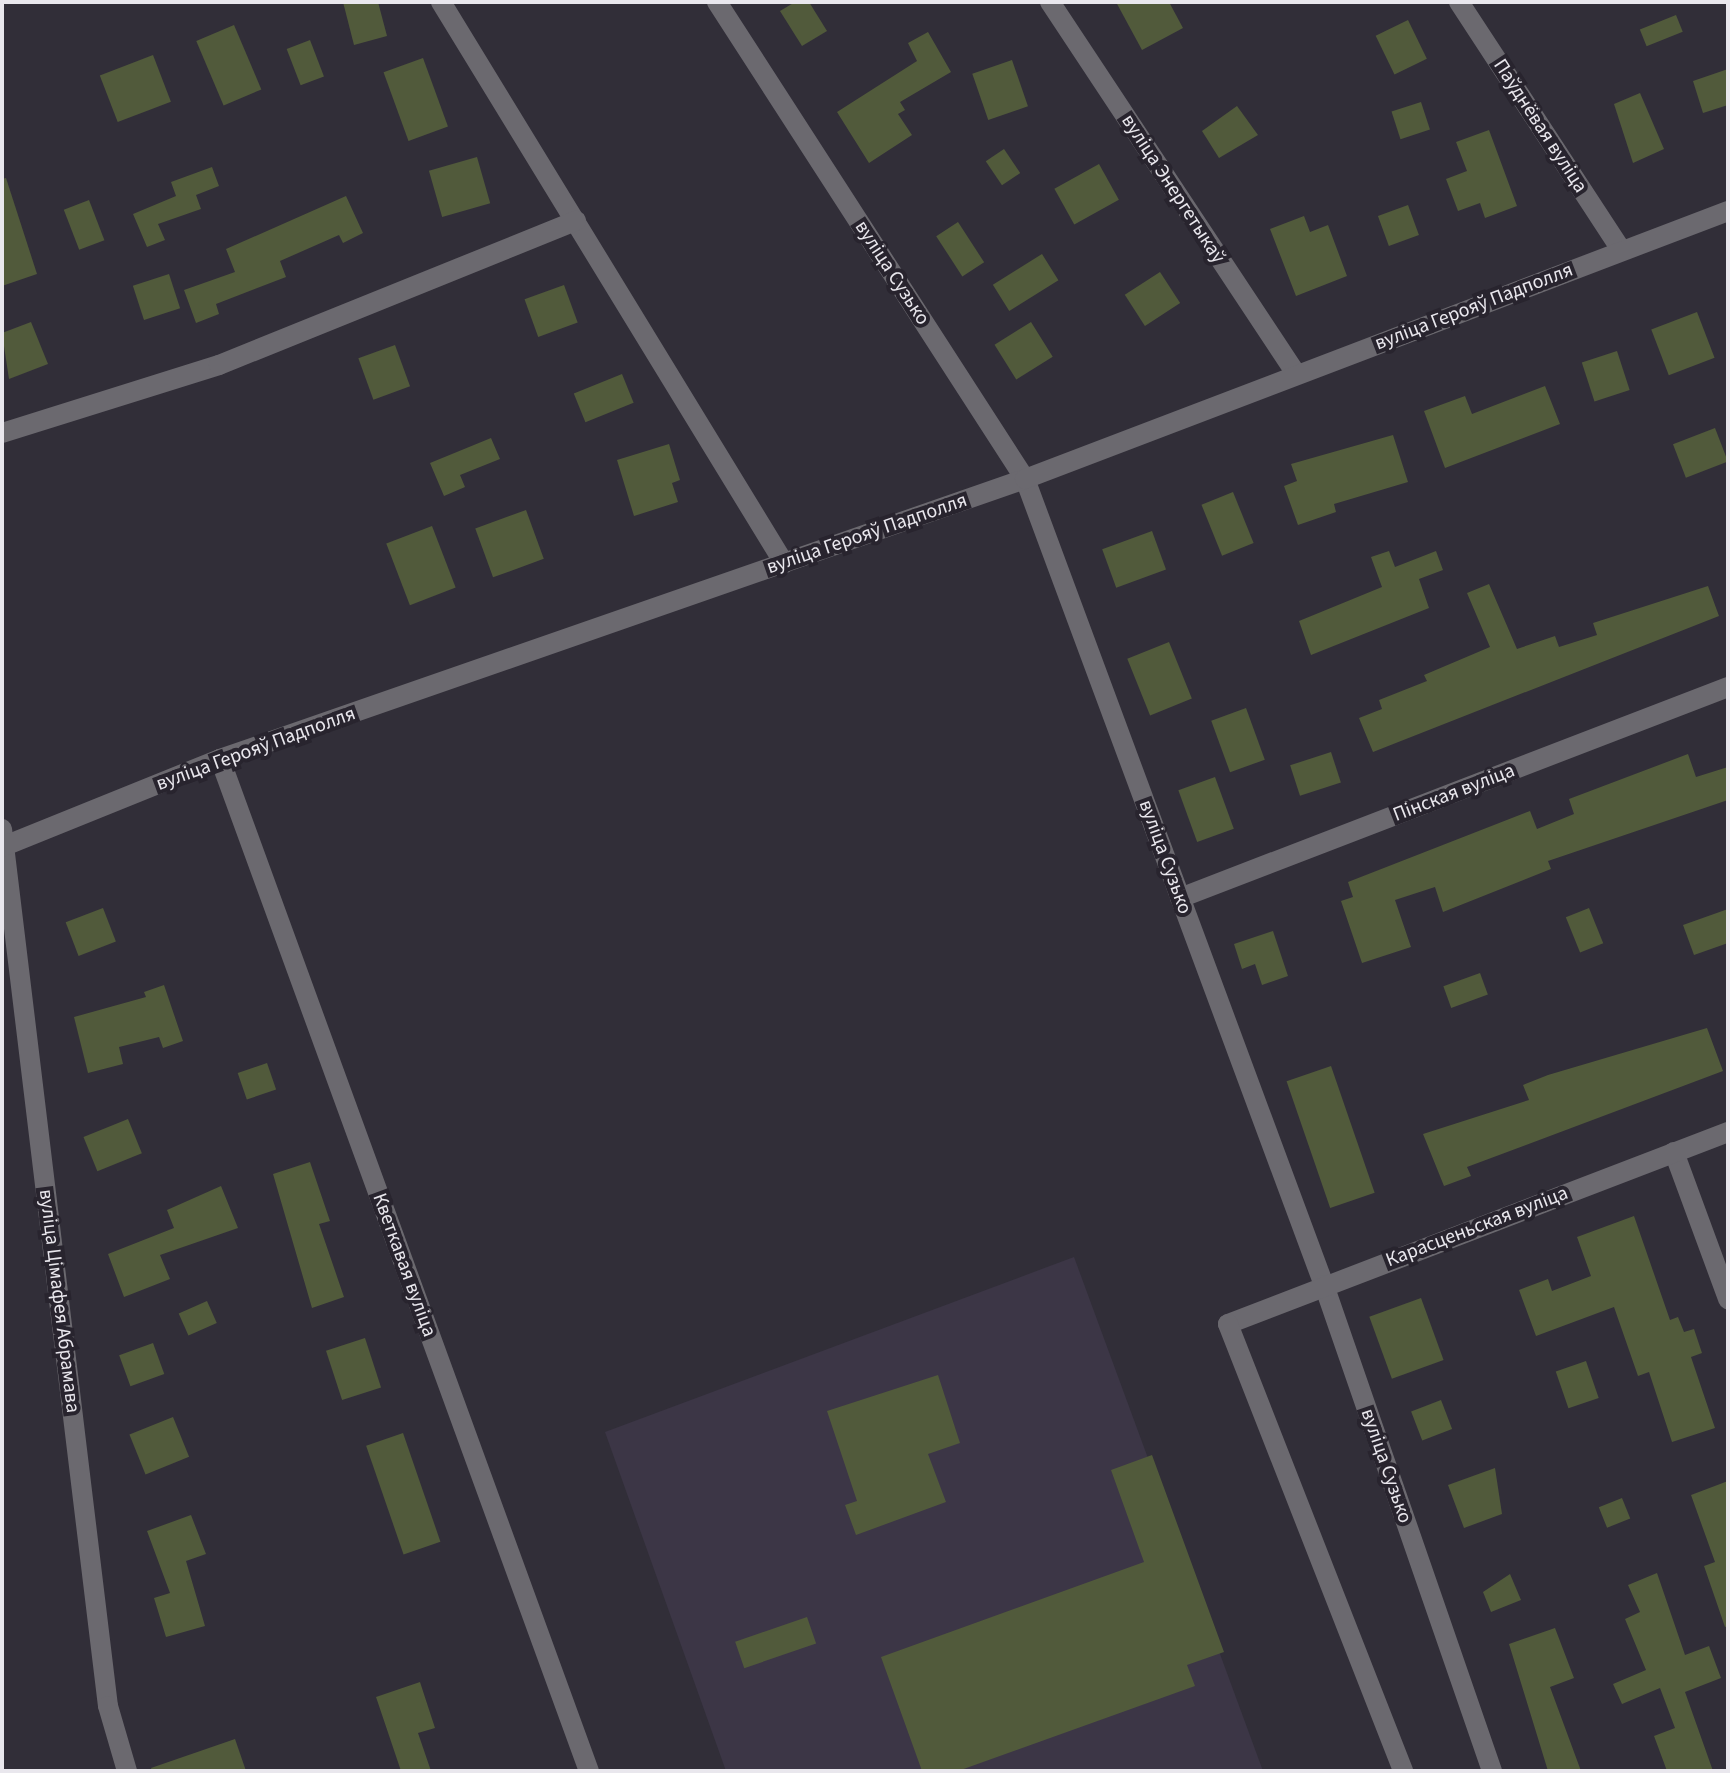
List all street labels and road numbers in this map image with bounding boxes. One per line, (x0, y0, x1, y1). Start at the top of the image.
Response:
street label: Паўднёвая вуліца (1488, 55, 1592, 197)
street label: вуліца Энергетыкаў (1116, 110, 1230, 268)
street label: вуліца Сузько (849, 216, 935, 330)
street label: вуліца Герояў Падполля (1371, 258, 1577, 356)
street label: вуліца Герояў Падполля (764, 488, 970, 580)
street label: вуліца Герояў Падполля (153, 702, 359, 796)
street label: Пінская вуліца (1390, 759, 1518, 827)
street label: вуліца Сузько (1133, 797, 1197, 917)
street label: Карасценьская вуліца (1383, 1181, 1571, 1273)
street label: вуліца Цімафея Абрамава (33, 1188, 85, 1414)
street label: Кветкавая вуліца (367, 1190, 441, 1340)
street label: вуліца Сузько (1355, 1406, 1417, 1526)

